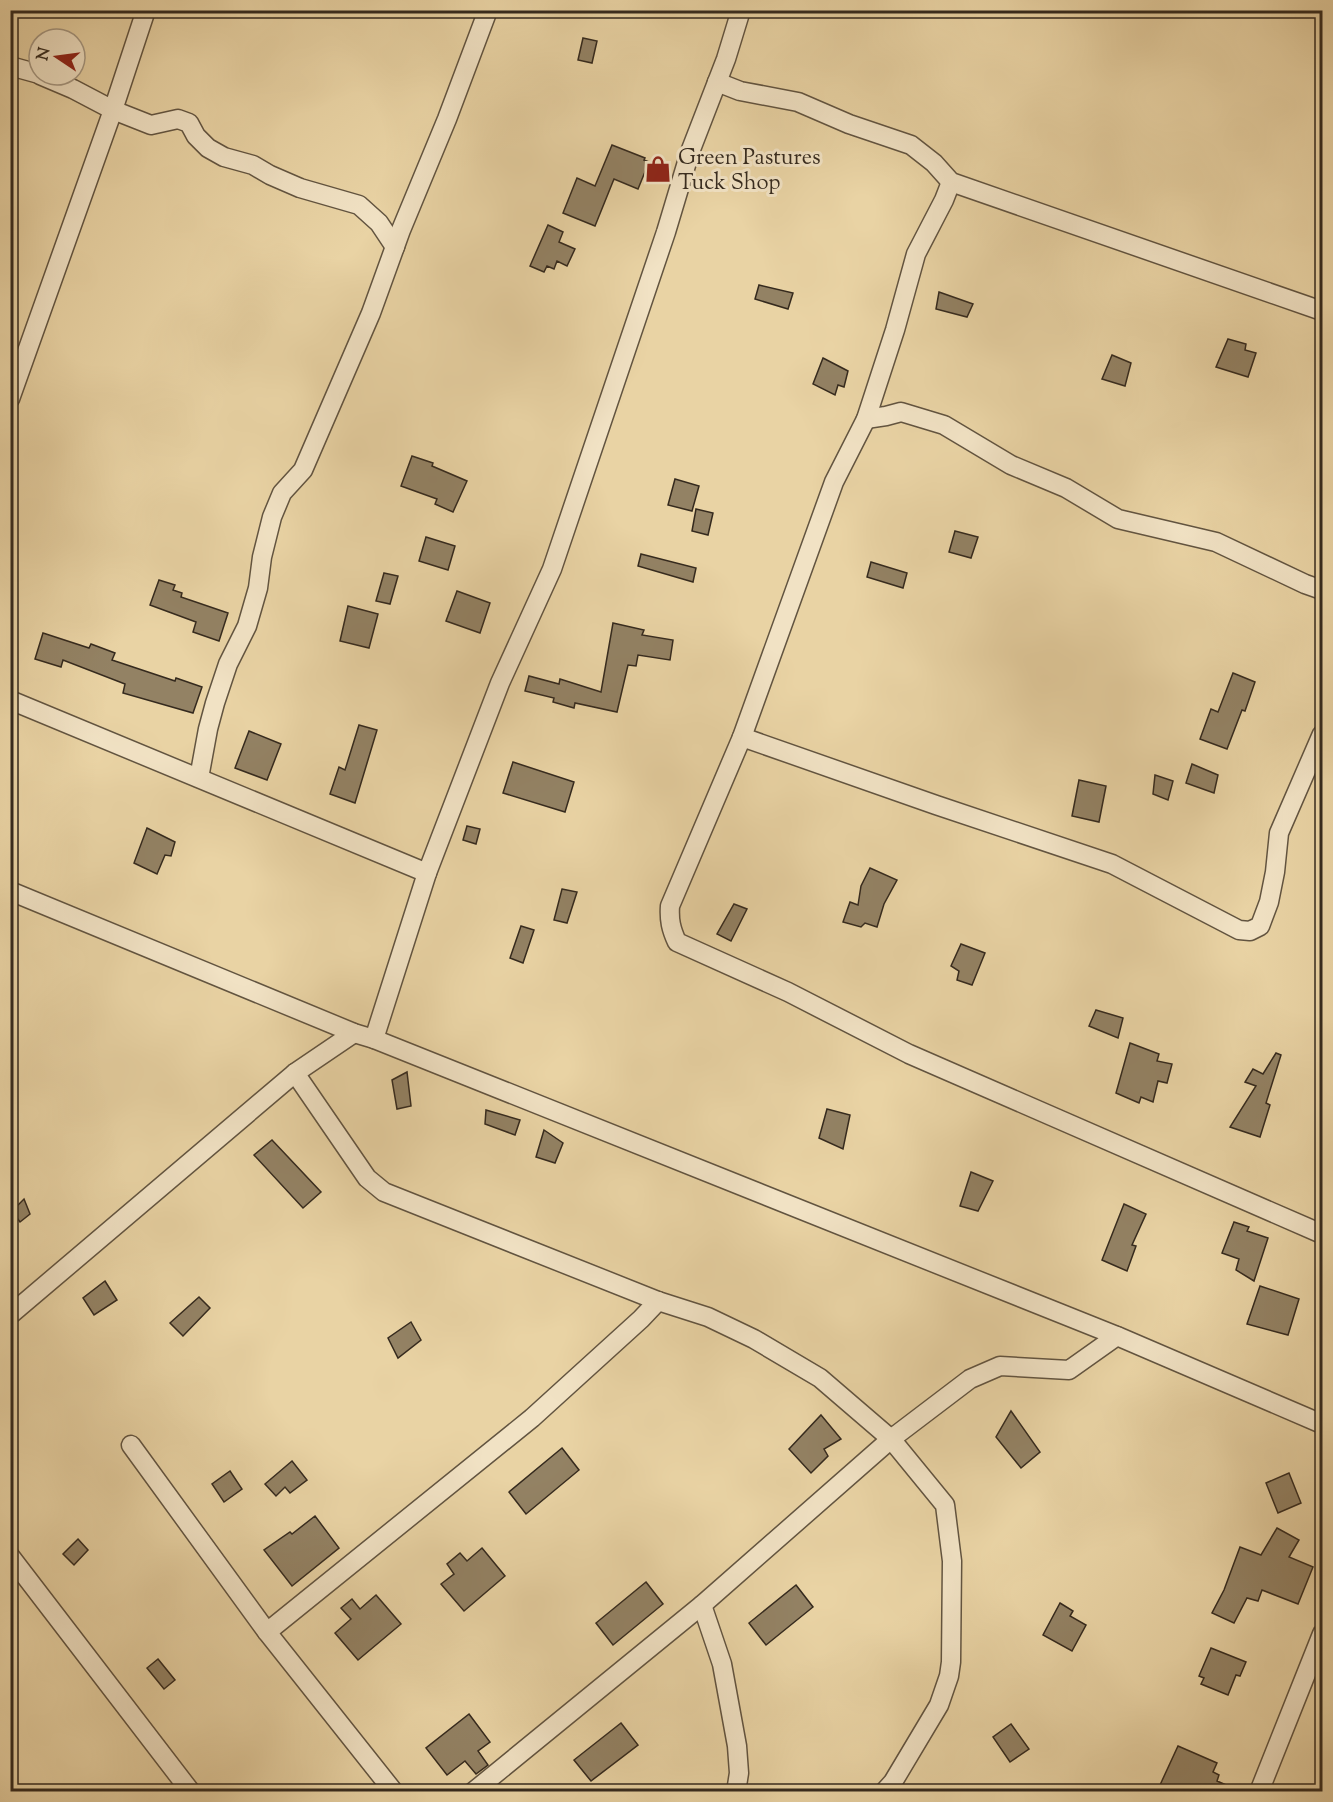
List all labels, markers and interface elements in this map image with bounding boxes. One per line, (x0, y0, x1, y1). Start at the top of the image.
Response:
north arrow (27, 27, 87, 87)
text: N (32, 45, 58, 63)
place label: Green Pastures Tuck Shop (678, 143, 821, 200)
shop icon: Green Pastures Tuck Shop (643, 154, 673, 184)

